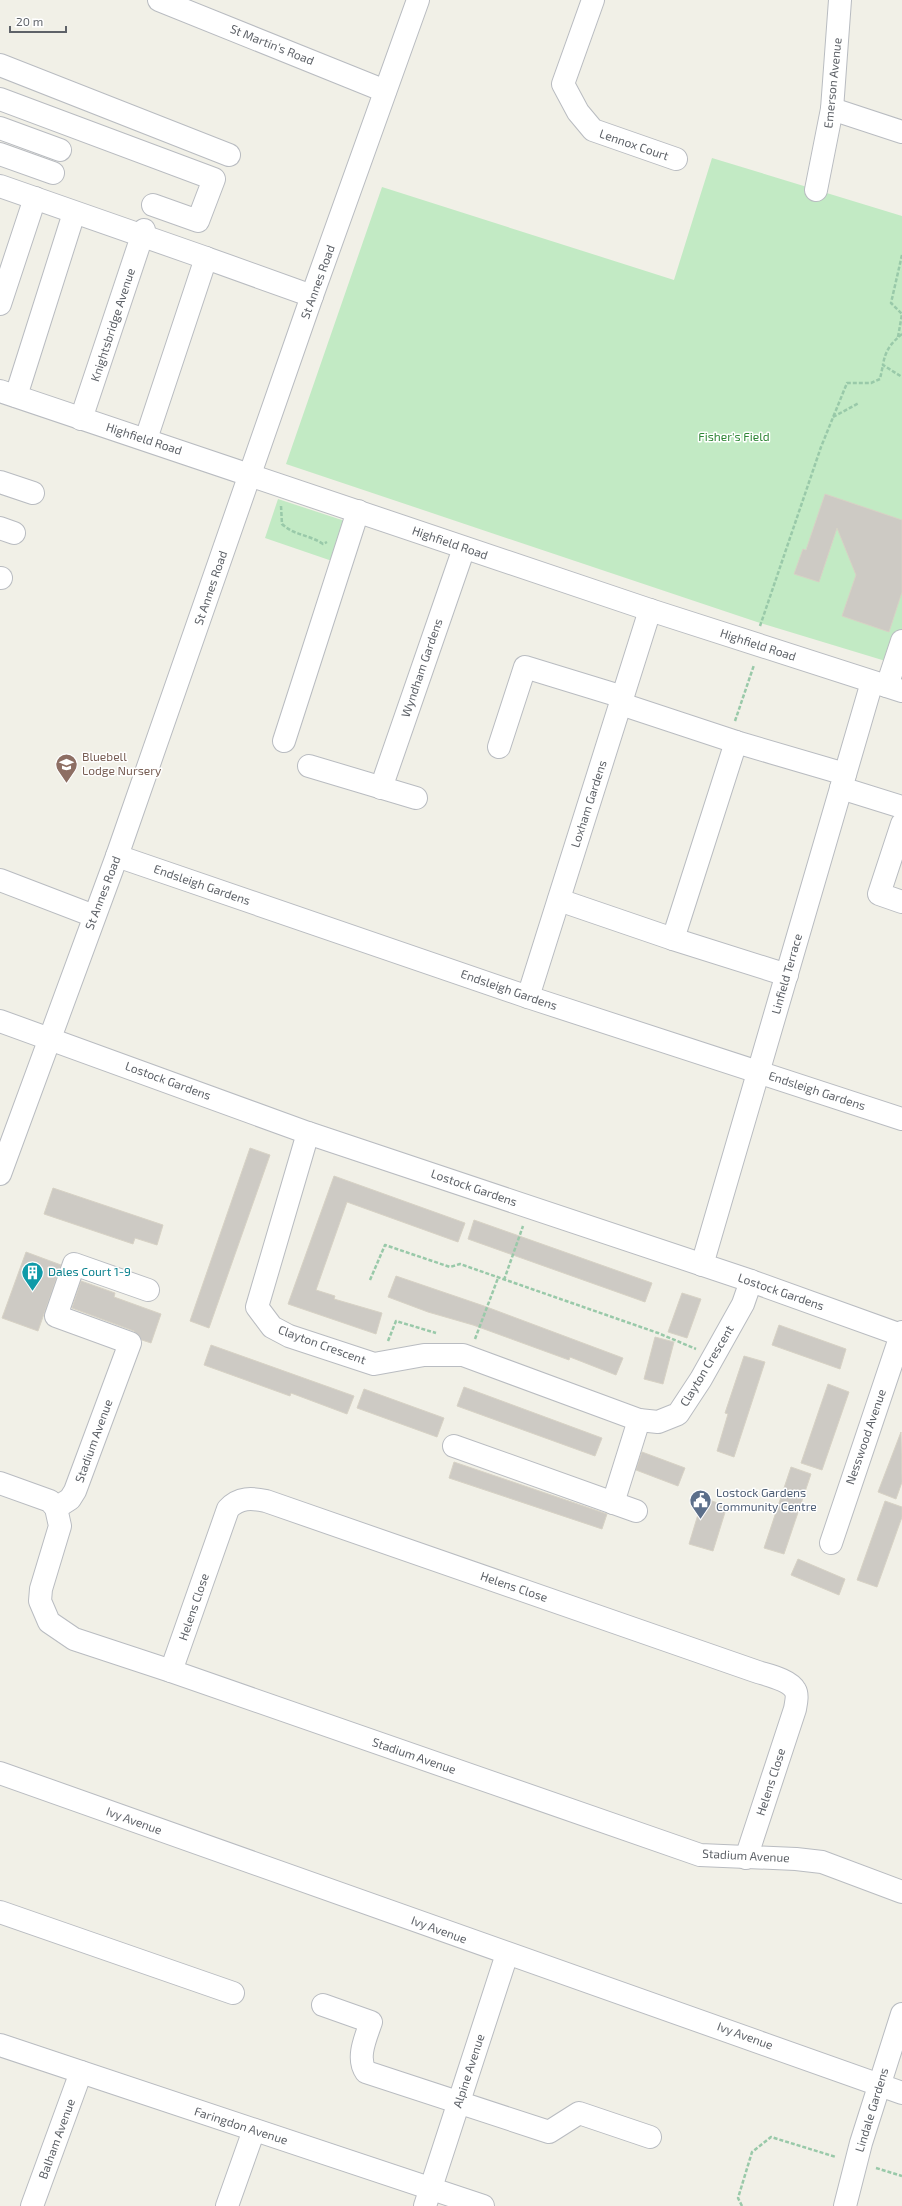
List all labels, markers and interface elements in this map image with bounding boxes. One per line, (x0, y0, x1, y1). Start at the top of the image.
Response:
scale bar (10, 8, 66, 34)
text: 20 m (16, 14, 43, 28)
street label: St Martin's Road (228, 21, 316, 67)
street label: Emerson Avenue (820, 37, 844, 129)
street label: Lennox Court (598, 126, 671, 163)
street label: St Annes Road (297, 243, 337, 321)
street label: Knightsbridge Avenue (87, 266, 137, 383)
street label: Highfield Road (105, 419, 184, 457)
park label: Fisher's Field (698, 429, 770, 443)
street label: Highfield Road (411, 523, 490, 562)
street label: St Annes Road (191, 549, 229, 627)
street label: Wyndham Gardens (398, 616, 445, 719)
street label: Highfield Road (719, 625, 798, 663)
place label: Bluebell Lodge Nursery (82, 749, 162, 777)
school or university icon: Bluebell Lodge Nursery (54, 751, 80, 784)
street label: Loxham Gardens (567, 758, 609, 849)
street label: St Annes Road (82, 854, 123, 932)
street label: Endsleigh Gardens (152, 861, 252, 907)
street label: Linfield Terrace (768, 932, 804, 1016)
street label: Endsleigh Gardens (459, 966, 559, 1012)
street label: Lostock Gardens (124, 1058, 213, 1102)
street label: Endsleigh Gardens (767, 1068, 868, 1112)
street label: Lostock Gardens (429, 1166, 519, 1208)
building icon: Dales Court 1-9 (19, 1259, 45, 1292)
place label: Dales Court 1-9 (48, 1264, 131, 1278)
street label: Lostock Gardens (736, 1270, 826, 1312)
street label: Clayton Crescent (277, 1322, 368, 1367)
street label: Clayton Crescent (676, 1322, 736, 1409)
street label: Nesswood Avenue (842, 1387, 888, 1486)
street label: Stadium Avenue (71, 1397, 115, 1484)
place label: Lostock Gardens Community Centre (716, 1485, 817, 1513)
public building icon: Lostock Gardens Community Centre (687, 1487, 713, 1520)
street label: Helens Close (479, 1568, 550, 1604)
street label: Helens Close (175, 1571, 211, 1642)
street label: Stadium Avenue (371, 1734, 458, 1776)
street label: Helens Close (753, 1746, 788, 1817)
street label: Ivy Avenue (105, 1804, 164, 1837)
street label: Stadium Avenue (702, 1846, 790, 1864)
street label: Ivy Avenue (410, 1913, 469, 1946)
street label: Ivy Avenue (716, 2019, 775, 2052)
street label: Alpine Avenue (449, 2032, 487, 2109)
street label: Lindale Gardens (852, 2066, 891, 2154)
street label: Balham Avenue (35, 2097, 77, 2181)
street label: Faringdon Avenue (193, 2103, 290, 2147)

